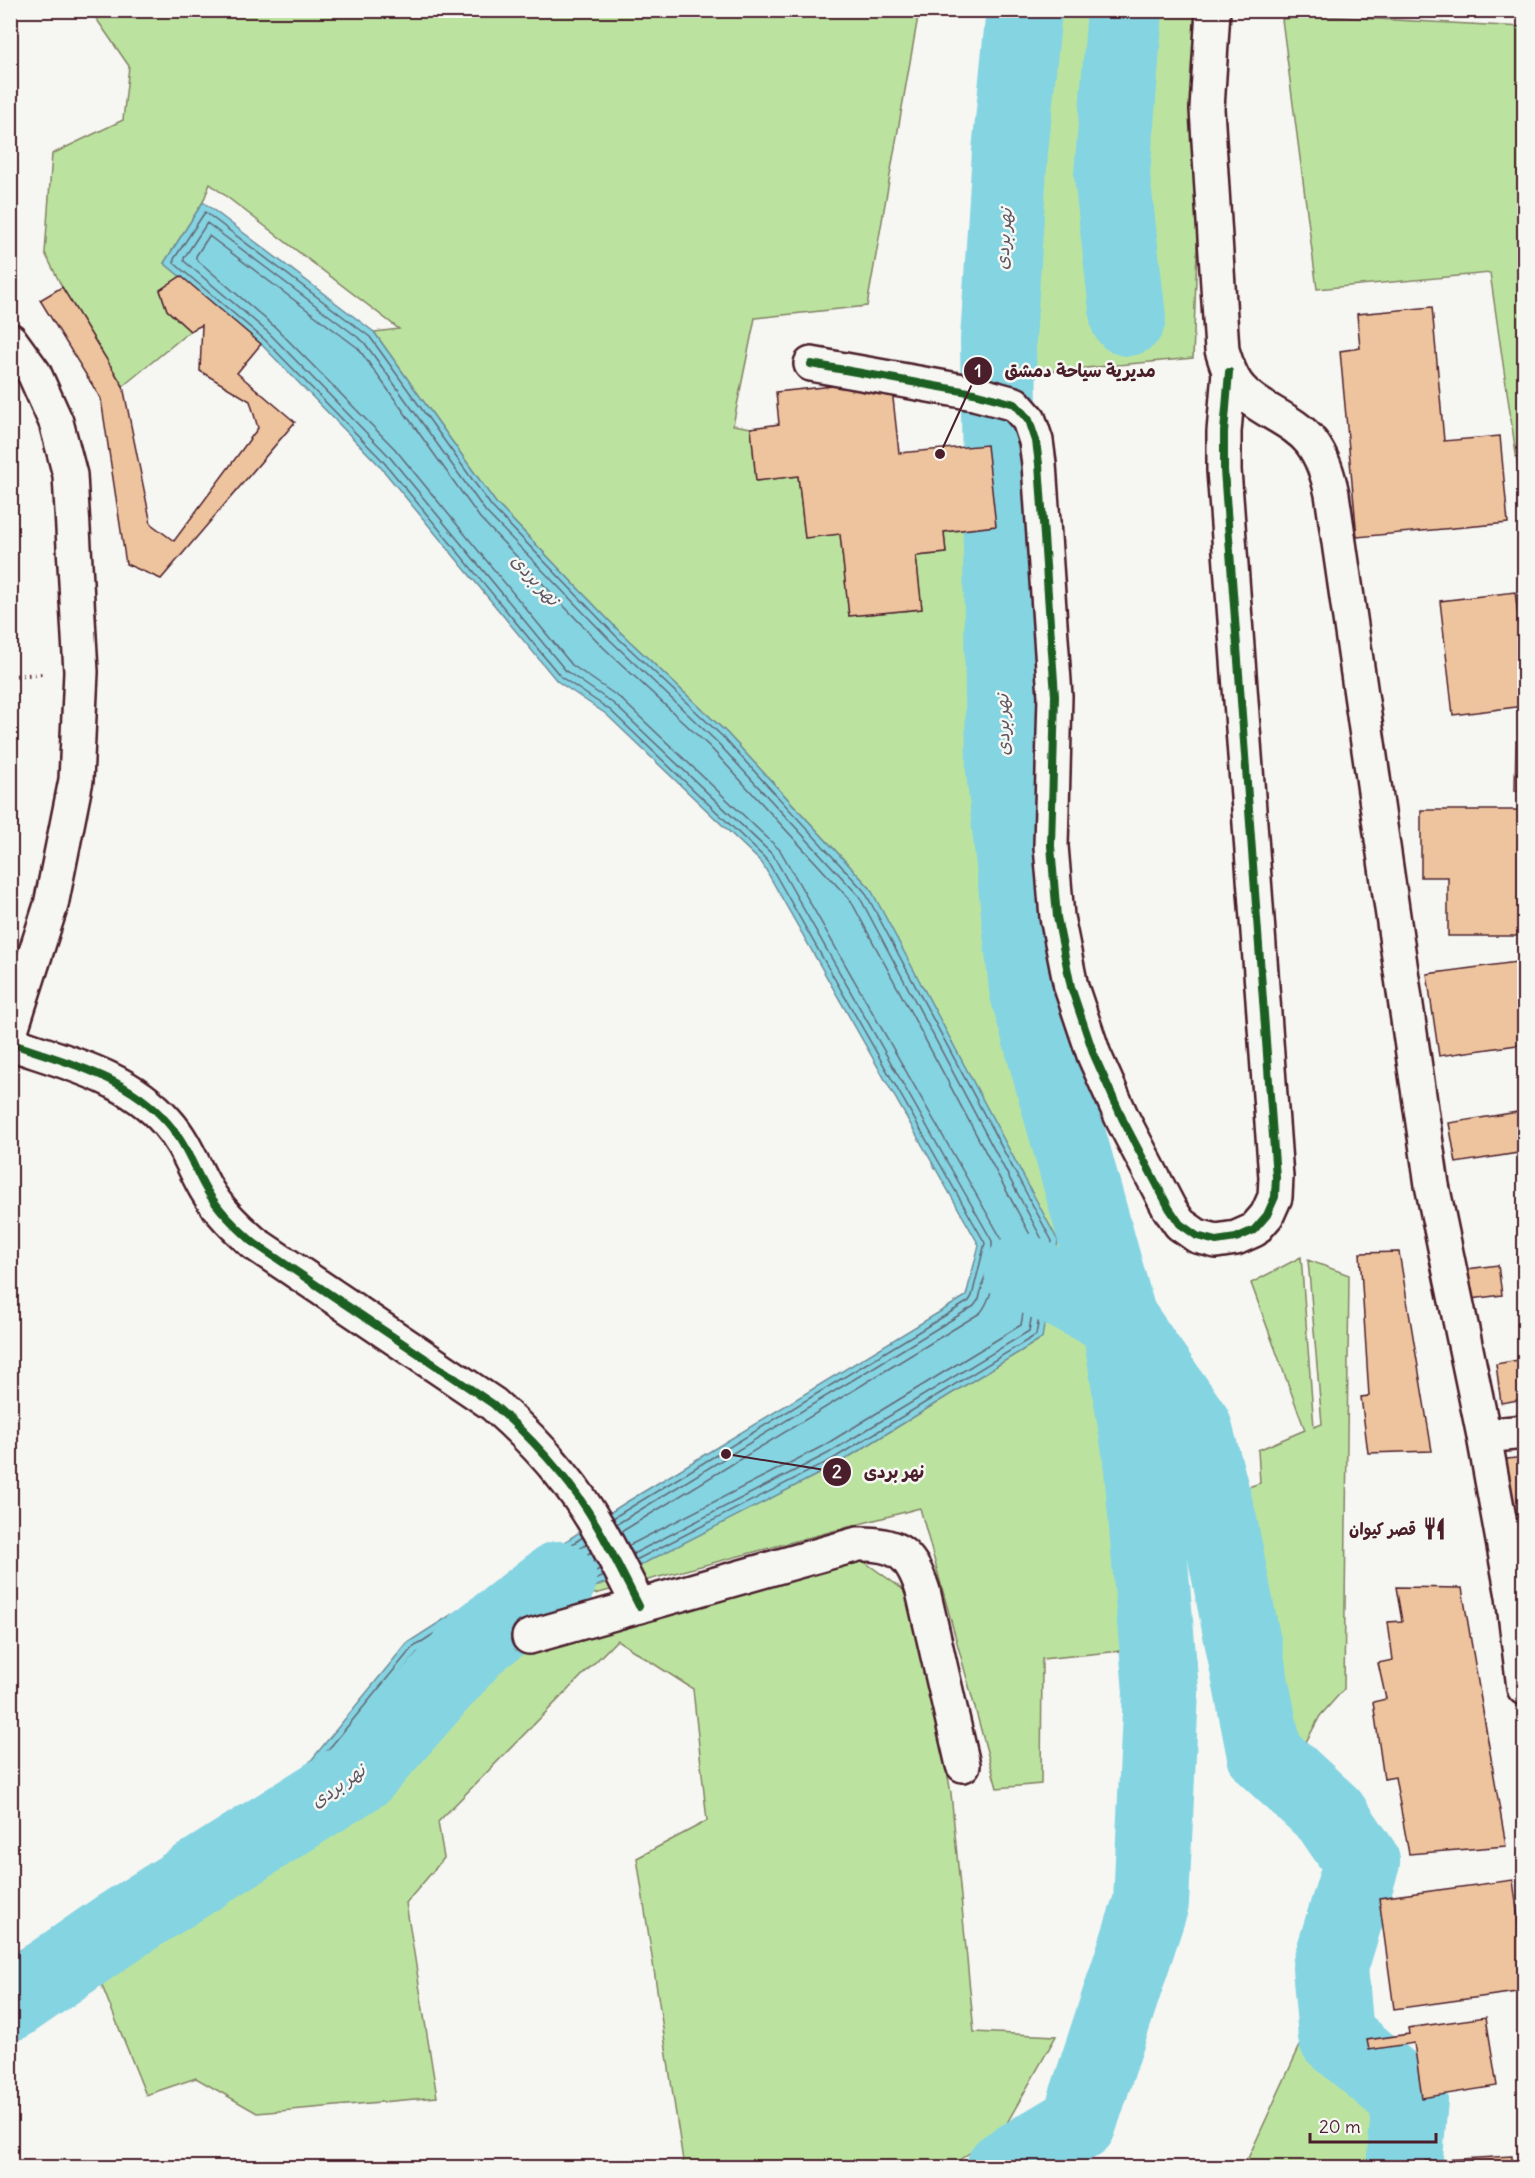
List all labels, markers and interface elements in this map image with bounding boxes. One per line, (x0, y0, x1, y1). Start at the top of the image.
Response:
water label: نهر بردى (990, 205, 1017, 271)
callout: مديرية سياحة دمشق (963, 353, 1168, 389)
text: 1 (974, 359, 982, 382)
text: مديرية سياحة دمشق (1004, 359, 1156, 382)
water label: نهر بردى (506, 549, 566, 612)
water label: نهر بردى (990, 692, 1015, 756)
callout: نهر بردى (822, 1454, 937, 1490)
text: 2 (832, 1460, 842, 1483)
text: نهر بردى (864, 1460, 924, 1483)
restaurant icon: قصر كيوان (1421, 1516, 1447, 1542)
place label: قصر كيوان (1349, 1519, 1416, 1540)
water label: نهر بردى (306, 1757, 372, 1813)
scale bar (1310, 2106, 1436, 2144)
text: 20 m (1319, 2115, 1361, 2138)

